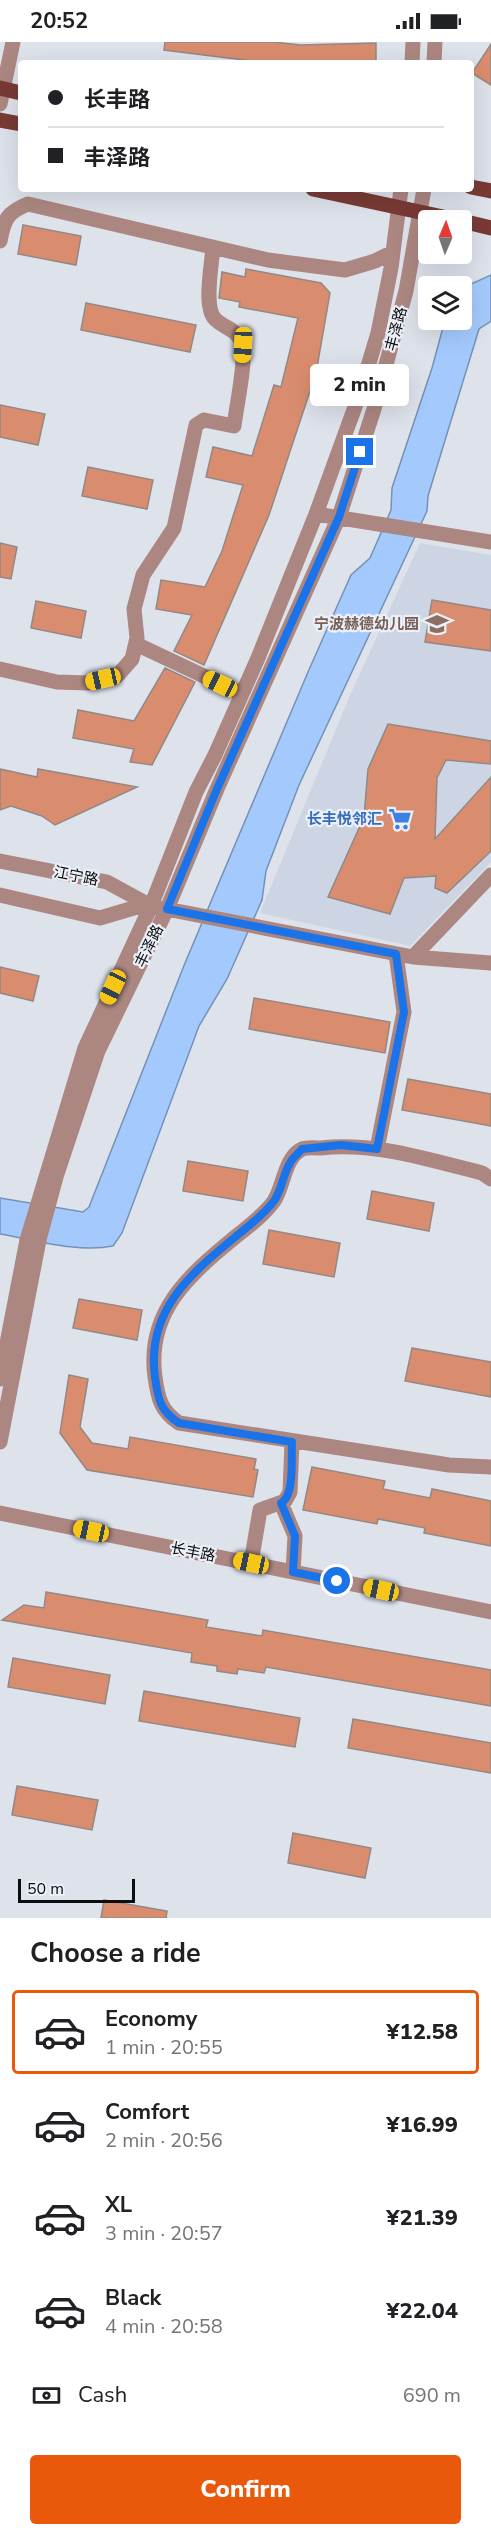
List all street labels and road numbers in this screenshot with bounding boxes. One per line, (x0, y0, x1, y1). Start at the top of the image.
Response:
street label: 丰泽路 (381, 305, 411, 353)
street label: 江宁路 (52, 862, 100, 890)
street label: 丰泽路 (130, 921, 168, 971)
street label: 长丰路 (169, 1538, 217, 1566)

